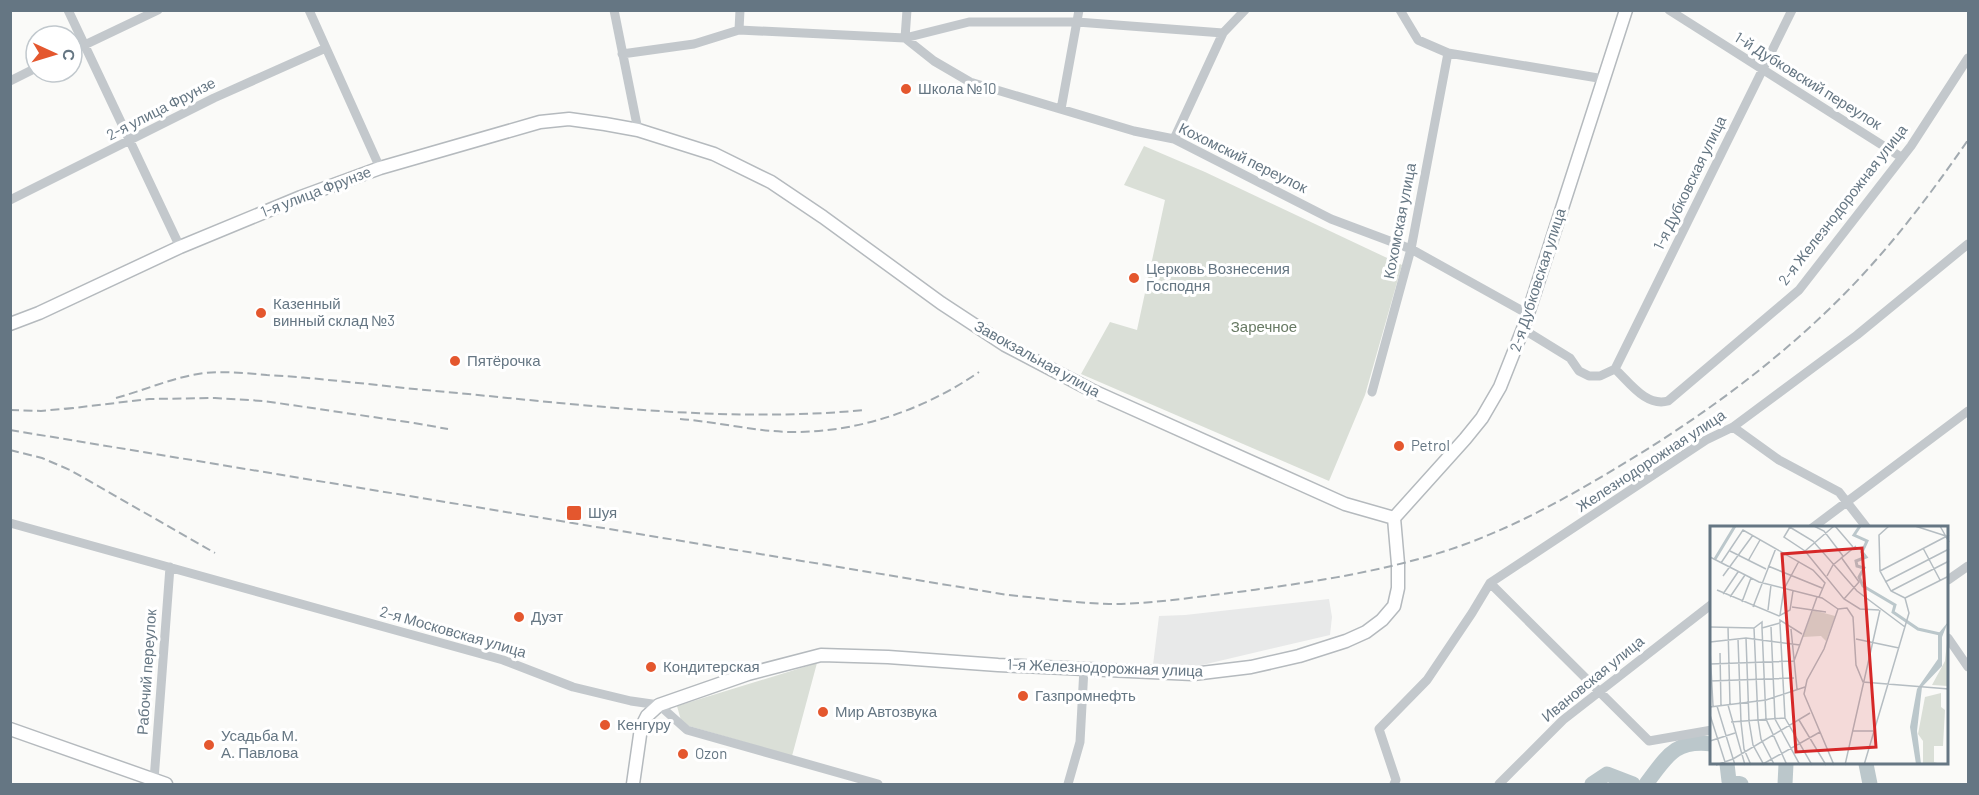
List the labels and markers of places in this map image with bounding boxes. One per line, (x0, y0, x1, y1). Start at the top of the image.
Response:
place label: Школа №10 (918, 79, 996, 97)
marker: Школа №10 (899, 82, 913, 96)
place label: Церковь Вознесения Господня (1146, 259, 1290, 294)
marker: Церковь Вознесения Господня (1127, 271, 1141, 285)
place label: Казенный винный склад №3 (273, 294, 395, 329)
marker: Казенный винный склад №3 (254, 306, 268, 320)
place label: Пятёрочка (467, 351, 541, 369)
marker: Пятёрочка (448, 354, 462, 368)
place label: Petrol (1411, 436, 1450, 454)
marker: Petrol (1392, 439, 1406, 453)
place label: Шуя (588, 503, 617, 521)
marker: Шуя (565, 504, 583, 522)
place label: Дуэт (531, 607, 563, 625)
marker: Дуэт (512, 610, 526, 624)
place label: Кондитерская (663, 657, 760, 675)
marker: Кондитерская (644, 660, 658, 674)
place label: Газпромнефть (1035, 686, 1136, 704)
marker: Газпромнефть (1016, 689, 1030, 703)
place label: Мир Автозвука (835, 702, 938, 720)
marker: Мир Автозвука (816, 705, 830, 719)
place label: Кенгуру (617, 715, 671, 733)
marker: Кенгуру (598, 718, 612, 732)
place label: Усадьба М. А. Павлова (221, 726, 299, 761)
marker: Усадьба М. А. Павлова (202, 738, 216, 752)
place label: Ozon (695, 744, 727, 762)
marker: Ozon (676, 747, 690, 761)

